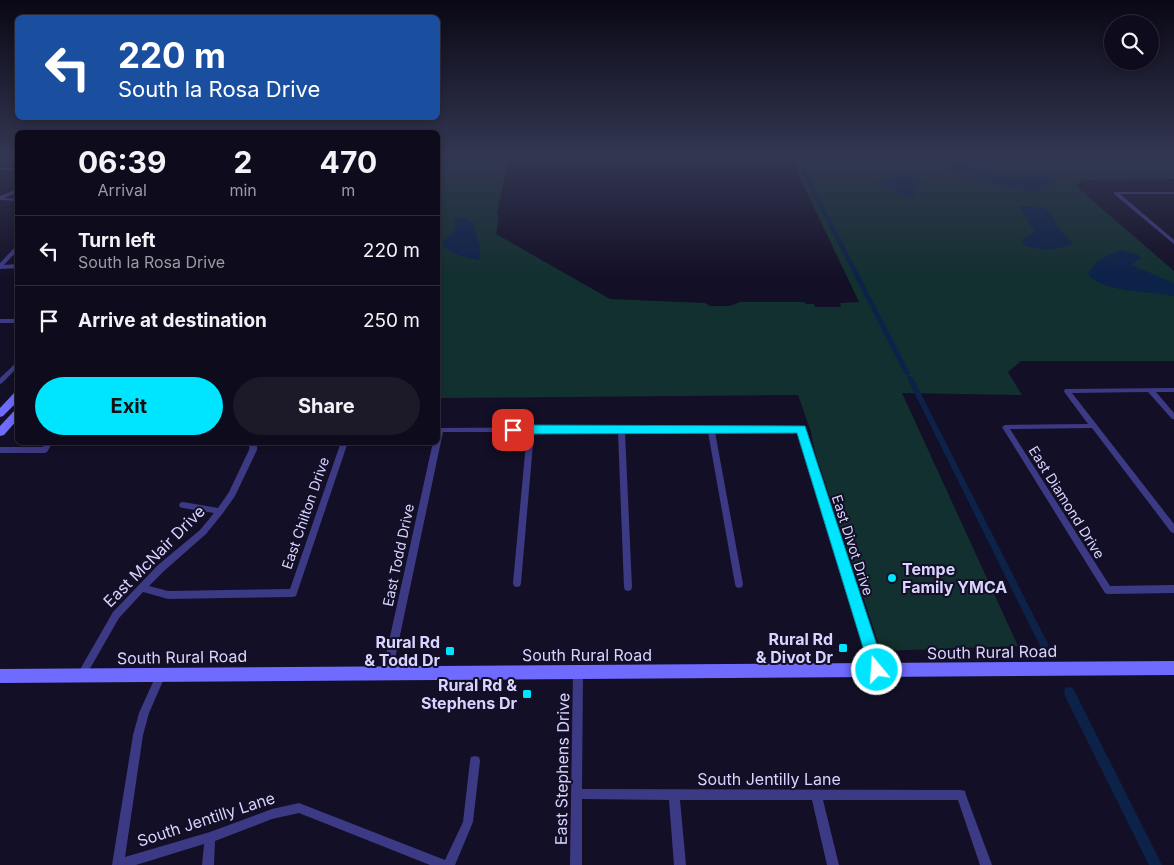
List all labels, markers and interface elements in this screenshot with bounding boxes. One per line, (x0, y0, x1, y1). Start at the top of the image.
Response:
map controls (1104, 15, 1159, 70)
button: search (1104, 15, 1159, 70)
text: 220 m (118, 34, 226, 76)
icon: left (35, 35, 100, 100)
text: South la Rosa Drive (118, 76, 320, 102)
text: 06:39 (78, 144, 166, 180)
text: 2 (234, 144, 253, 180)
text: 470 (320, 144, 377, 180)
text: Arrival (98, 180, 147, 200)
text: min (229, 180, 257, 200)
text: m (341, 180, 355, 200)
text: Turn left (78, 229, 156, 252)
icon: left (35, 237, 63, 265)
text: 220 m (363, 239, 420, 262)
text: South la Rosa Drive (78, 252, 225, 272)
icon: arrive (35, 307, 63, 335)
text: Arrive at destination (78, 309, 267, 332)
text: 250 m (363, 309, 420, 332)
button: Exit (35, 377, 223, 435)
button: Share (233, 377, 420, 435)
pin (492, 409, 534, 451)
icon: arrive (499, 416, 527, 444)
street label: East Diamond Drive (1025, 442, 1109, 562)
street label: East Chilton Drive (278, 455, 332, 571)
street label: East Divot Drive (829, 492, 877, 598)
street label: East McNair Drive (99, 501, 209, 611)
street label: East Todd Drive (379, 502, 417, 608)
place label: Tempe Family YMCA (902, 559, 1007, 597)
marker: Tempe Family YMCA (886, 572, 898, 584)
place label: Rural Rd & Divot Dr (756, 629, 833, 667)
place label: Rural Rd & Todd Dr (364, 632, 440, 670)
street label: South Rural Road (927, 641, 1057, 663)
marker: Rural Rd & Divot Dr (837, 642, 849, 654)
position arrow (850, 643, 902, 695)
marker: Rural Rd & Todd Dr (444, 645, 456, 657)
street label: South Rural Road (522, 645, 652, 665)
street label: South Rural Road (117, 646, 247, 668)
place label: Rural Rd & Stephens Dr (421, 675, 517, 713)
marker: Rural Rd & Stephens Dr (521, 688, 533, 700)
street label: East Stephens Drive (551, 693, 573, 845)
street label: South Jentilly Lane (697, 769, 841, 789)
street label: South Jentilly Lane (135, 787, 277, 851)

